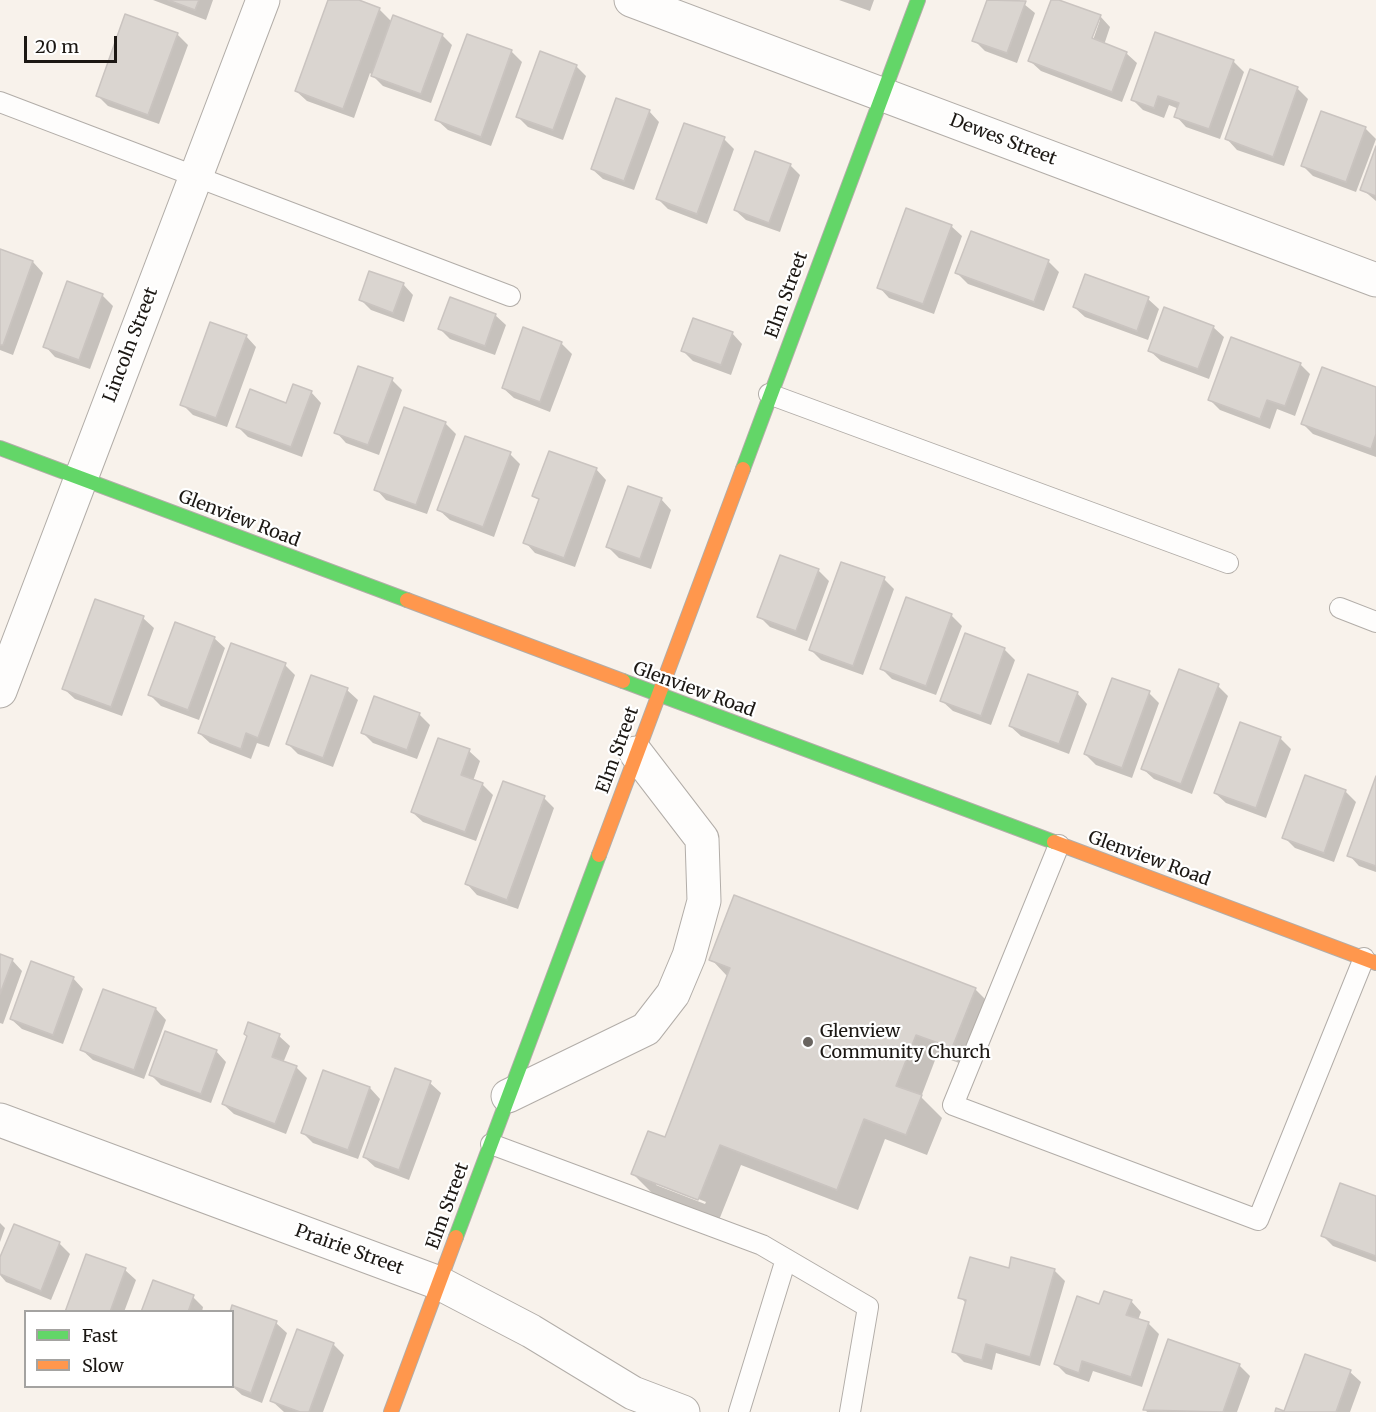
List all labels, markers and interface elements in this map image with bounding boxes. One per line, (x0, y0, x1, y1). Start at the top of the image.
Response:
scale bar (27, 24, 120, 62)
text: 20 m (35, 35, 79, 58)
street label: Dewes Street (946, 110, 1060, 170)
street label: Elm Street (761, 249, 813, 341)
street label: Lincoln Street (99, 284, 163, 406)
street label: Glenview Road (175, 486, 303, 552)
street label: Glenview Road (630, 658, 758, 722)
street label: Elm Street (592, 704, 644, 796)
street label: Glenview Road (1085, 827, 1213, 891)
place label: Glenview Community Church (820, 1021, 991, 1064)
marker: Glenview Community Church (801, 1035, 815, 1049)
street label: Elm Street (422, 1160, 474, 1252)
street label: Prairie Street (292, 1220, 406, 1280)
legend (24, 1310, 234, 1388)
text: Fast (82, 1324, 118, 1347)
text: Slow (82, 1354, 124, 1377)

